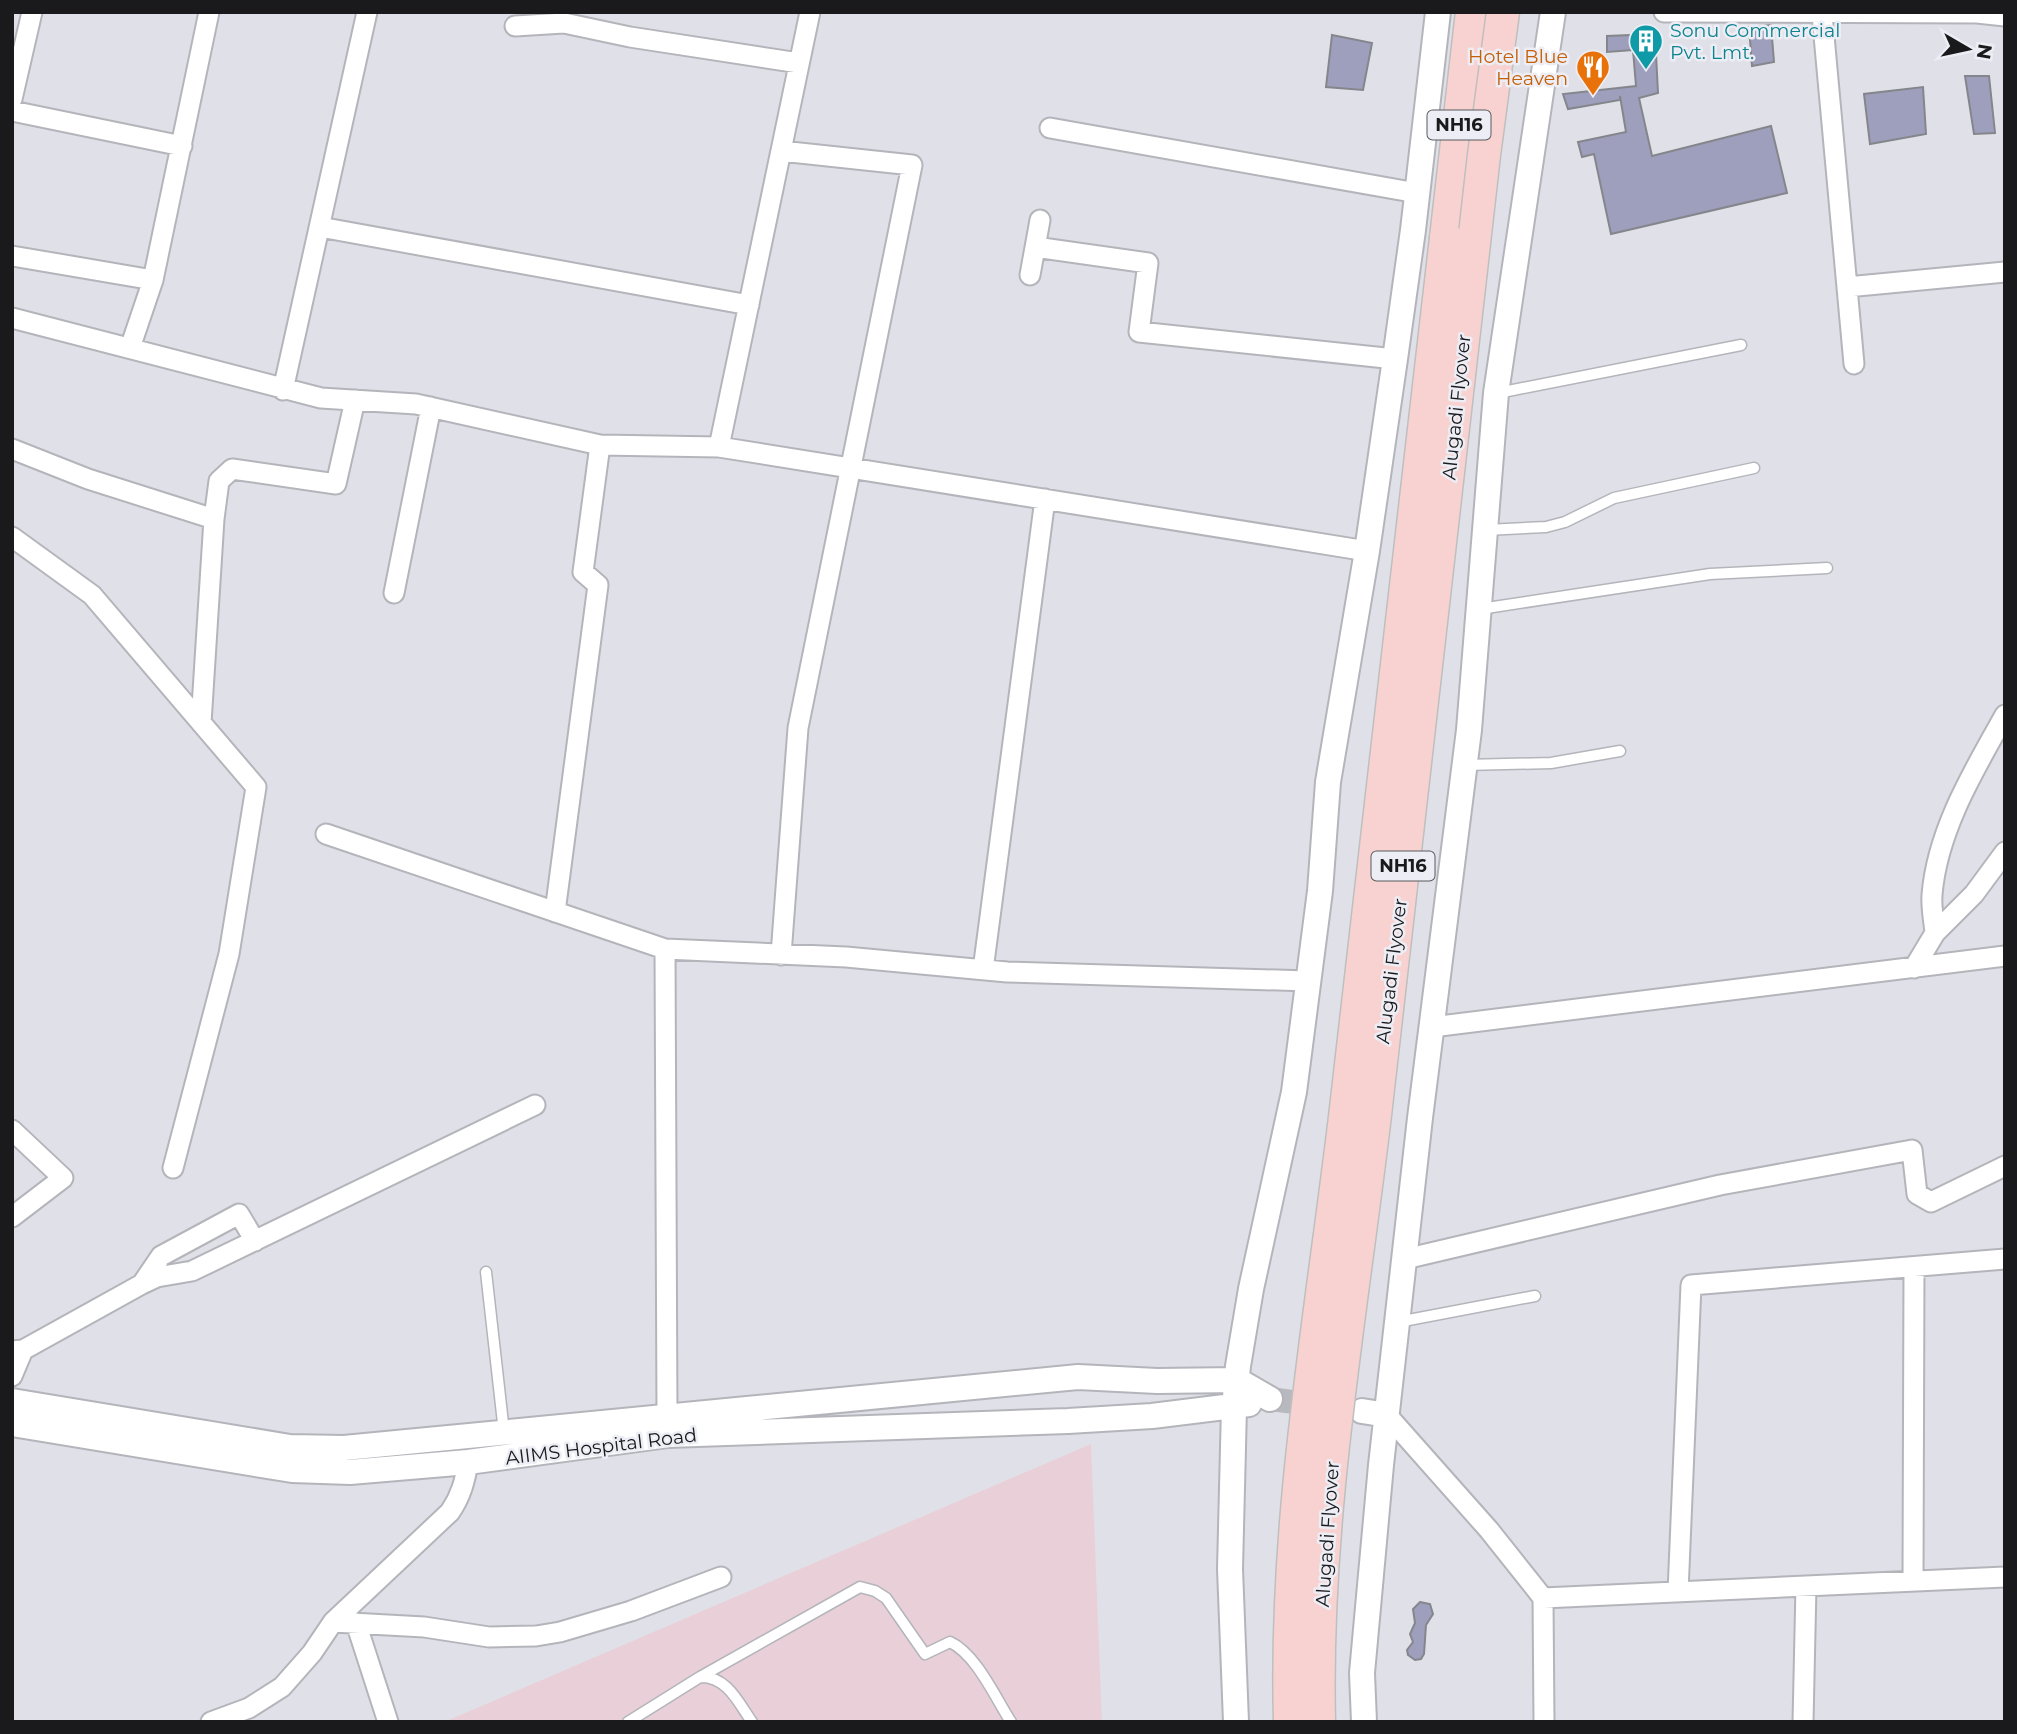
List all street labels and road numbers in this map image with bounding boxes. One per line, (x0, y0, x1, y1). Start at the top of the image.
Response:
road number: NH16 (1428, 110, 1490, 140)
street label: Alugadi Flyover (1437, 333, 1476, 481)
road number: NH16 (1372, 852, 1434, 880)
street label: Alugadi Flyover (1371, 897, 1412, 1045)
street label: AIIMS Hospital Road (504, 1423, 698, 1470)
street label: Alugadi Flyover (1311, 1460, 1344, 1608)

